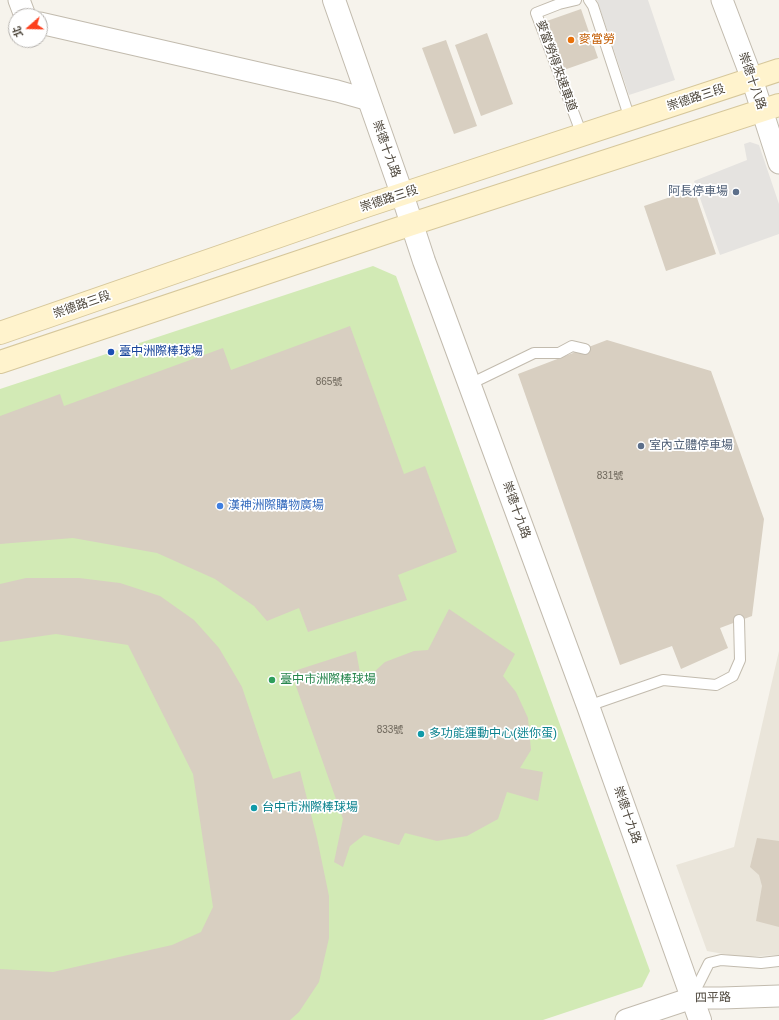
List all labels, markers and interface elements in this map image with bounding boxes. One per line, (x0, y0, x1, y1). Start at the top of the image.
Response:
north arrow (8, 8, 48, 48)
street label: 麥當勞得來速車道 (533, 18, 579, 114)
text: 北 (10, 25, 25, 39)
place label: 麥當勞 (579, 33, 615, 47)
marker: 麥當勞 (566, 35, 576, 45)
street label: 崇德十八路 (735, 50, 769, 112)
street label: 崇德路三段 (665, 82, 727, 114)
street label: 崇德十九路 (369, 118, 403, 180)
street label: 崇德路三段 (358, 183, 420, 215)
place label: 阿長停車場 (668, 185, 728, 199)
marker: 阿長停車場 (731, 187, 741, 197)
street label: 崇德路三段 (51, 288, 113, 322)
place label: 臺中洲際棒球場 (119, 345, 203, 359)
marker: 臺中洲際棒球場 (106, 347, 116, 357)
house number: 865號 (316, 376, 342, 388)
place label: 室內立體停車場 (649, 439, 733, 453)
marker: 室內立體停車場 (636, 441, 646, 451)
house number: 831號 (597, 470, 623, 482)
street label: 崇德十九路 (499, 479, 533, 541)
place label: 漢神洲際購物廣場 (228, 499, 324, 513)
marker: 漢神洲際購物廣場 (215, 501, 225, 511)
place label: 臺中市洲際棒球場 (280, 673, 376, 687)
marker: 臺中市洲際棒球場 (267, 675, 277, 685)
house number: 833號 (377, 724, 403, 736)
place label: 多功能運動中心(迷你蛋) (429, 727, 557, 741)
marker: 多功能運動中心(迷你蛋) (416, 729, 426, 739)
street label: 崇德十九路 (610, 784, 644, 846)
place label: 台中市洲際棒球場 (262, 801, 358, 815)
marker: 台中市洲際棒球場 (249, 803, 259, 813)
street label: 四平路 (695, 990, 731, 1006)

